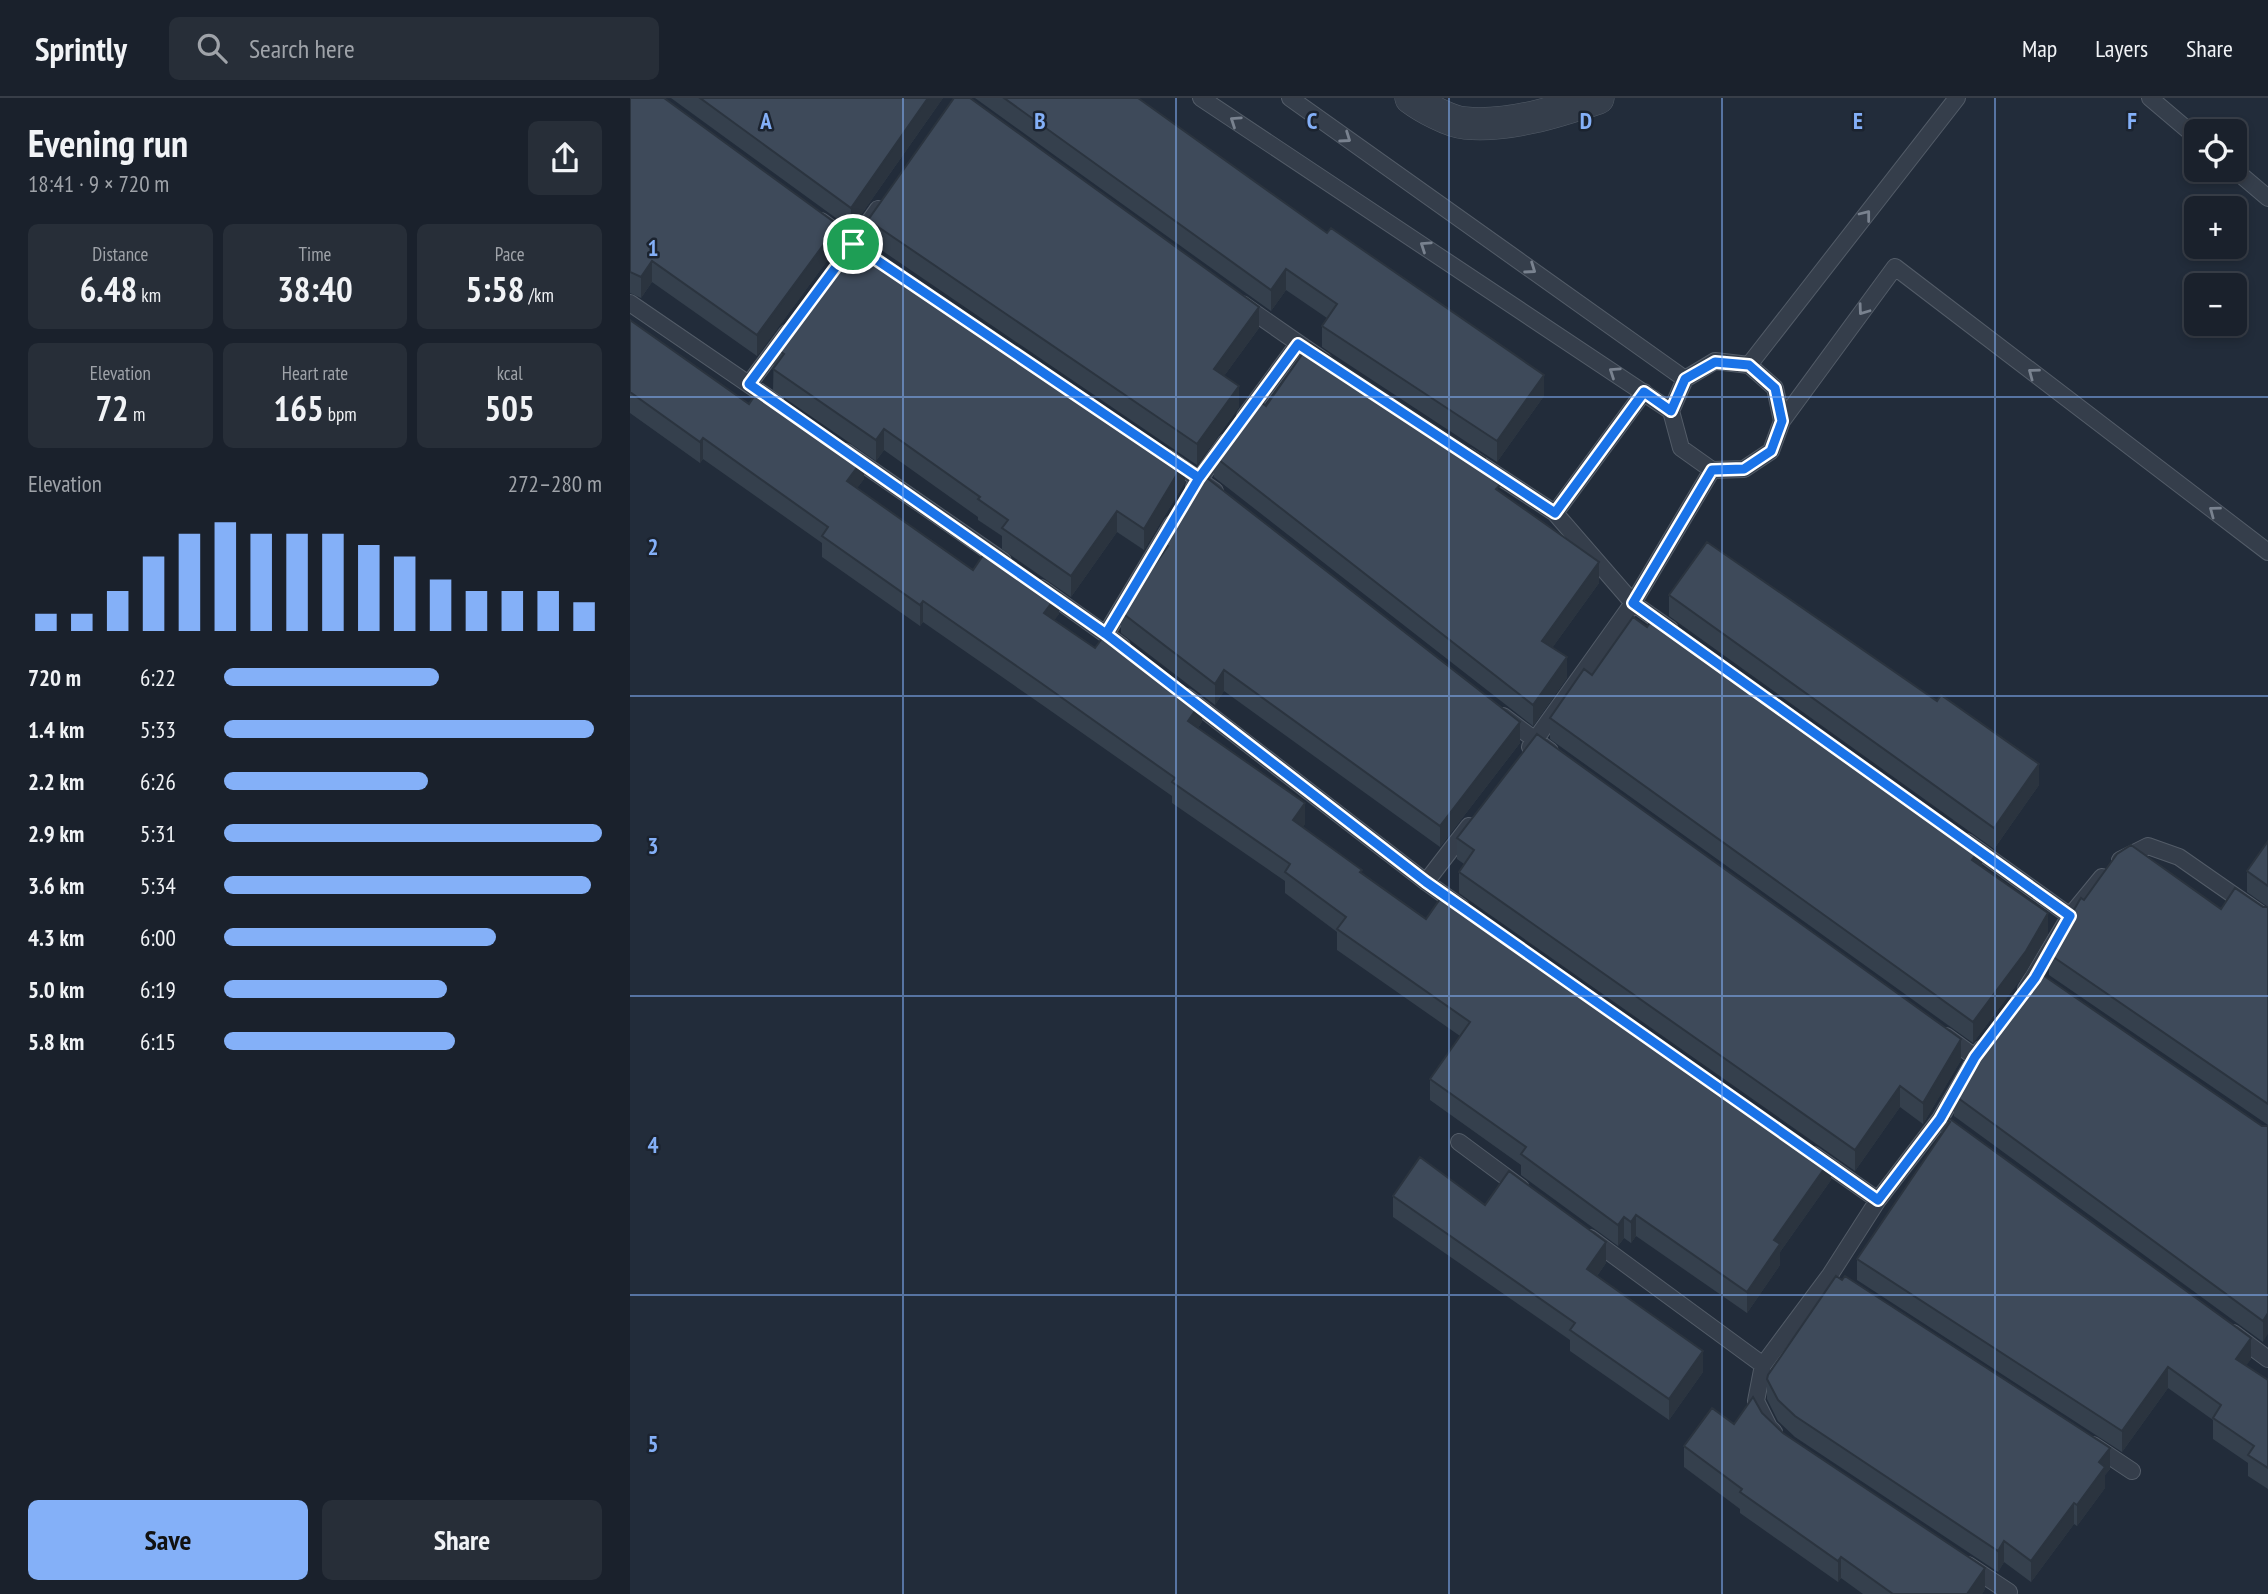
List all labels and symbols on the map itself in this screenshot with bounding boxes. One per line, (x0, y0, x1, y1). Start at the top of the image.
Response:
text: A (759, 106, 772, 135)
text: B (1034, 106, 1046, 135)
text: C (1307, 106, 1318, 135)
text: D (1580, 106, 1592, 135)
text: E (1853, 106, 1863, 135)
text: F (2127, 106, 2137, 135)
one-way arrow (1230, 116, 1243, 129)
one-way arrow (1338, 129, 1351, 142)
one-way arrow (1858, 210, 1871, 222)
pin (823, 214, 883, 274)
text: 1 (648, 233, 659, 262)
one-way arrow (1419, 242, 1432, 255)
one-way arrow (1523, 261, 1536, 273)
one-way arrow (1859, 302, 1871, 315)
one-way arrow (1609, 368, 1622, 381)
one-way arrow (2028, 368, 2041, 381)
one-way arrow (2209, 506, 2221, 519)
text: 2 (648, 532, 659, 561)
text: 3 (648, 831, 659, 860)
text: 4 (648, 1130, 659, 1159)
text: 5 (648, 1429, 659, 1458)

